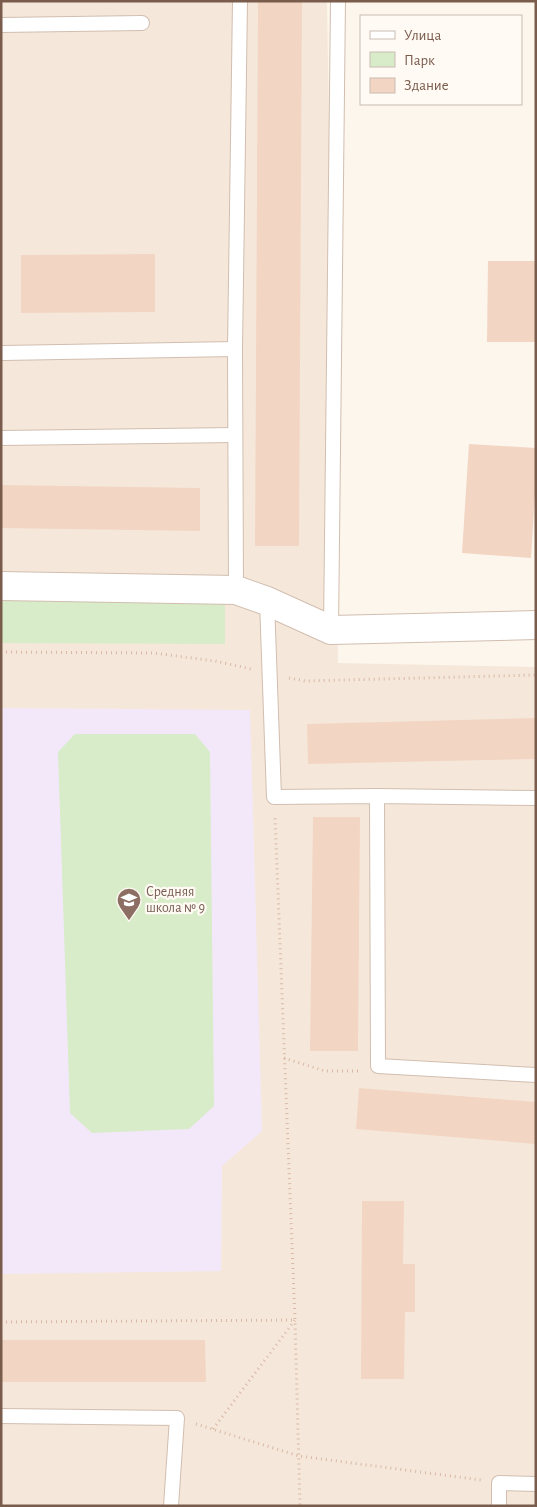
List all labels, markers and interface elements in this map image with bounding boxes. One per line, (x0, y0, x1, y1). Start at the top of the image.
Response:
legend (360, 15, 522, 105)
text: Улица (404, 28, 441, 43)
text: Парк (404, 53, 435, 68)
text: Здание (404, 78, 449, 93)
place label: Средняя школа № 9 (146, 885, 205, 915)
school or university icon: Средняя школа № 9 (116, 887, 142, 921)

